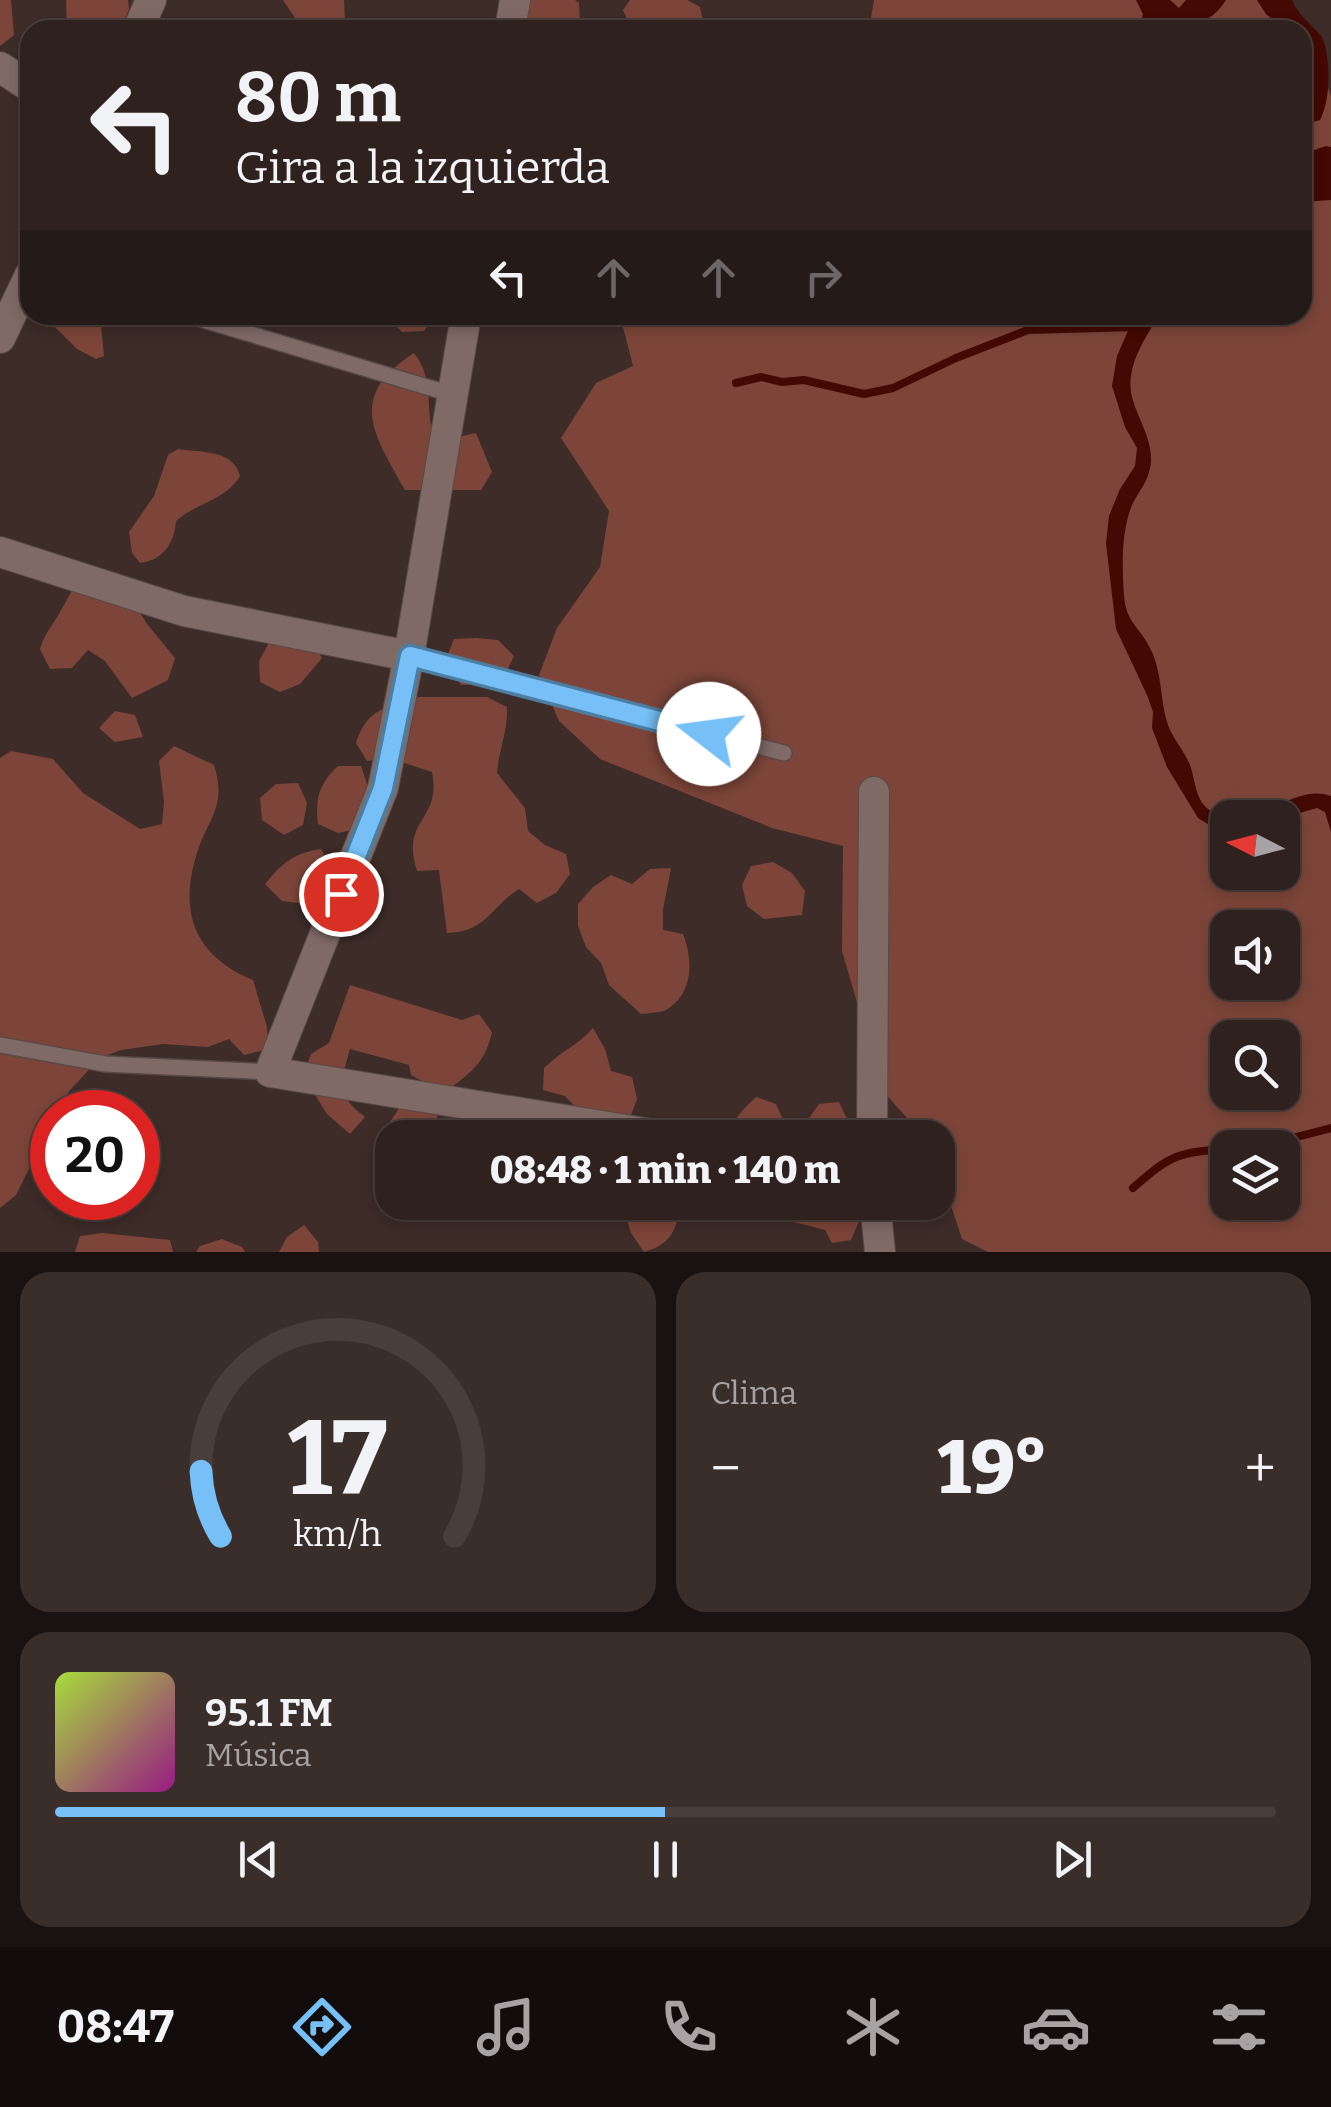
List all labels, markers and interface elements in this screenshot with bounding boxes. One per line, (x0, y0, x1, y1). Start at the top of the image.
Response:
text: 80 m (235, 56, 401, 140)
icon: left (70, 60, 200, 190)
text: Gira a la izquierda (235, 141, 610, 195)
icon: left (481, 250, 536, 305)
icon: ahead (586, 250, 641, 305)
icon: ahead (691, 250, 746, 305)
icon: right (796, 250, 851, 305)
position arrow (657, 682, 761, 786)
north arrow (1210, 800, 1300, 890)
map controls (1210, 800, 1300, 1220)
pin (299, 852, 384, 937)
icon: arrive (314, 867, 369, 922)
button: sound (1210, 910, 1300, 1000)
button: search (1210, 1020, 1300, 1110)
speed limit sign: 20 (30, 1090, 160, 1220)
button: layers (1210, 1130, 1300, 1220)
text: 08:48 · 1 min · 140 m (490, 1147, 840, 1193)
text: Clima (711, 1374, 797, 1412)
text: 17 (288, 1397, 388, 1522)
text: 19° (938, 1423, 1048, 1513)
text: − (711, 1436, 741, 1502)
text: + (1245, 1436, 1276, 1502)
text: km/h (294, 1513, 382, 1555)
text: 95.1 FM (205, 1690, 333, 1736)
text: Música (205, 1736, 312, 1774)
icon: previous (231, 1832, 286, 1887)
icon: pause (638, 1832, 693, 1887)
icon: next (1045, 1832, 1100, 1887)
icon: directions (287, 1992, 357, 2062)
icon: music (471, 1992, 541, 2062)
icon: phone (654, 1992, 724, 2062)
icon: climate (838, 1992, 908, 2062)
icon: car (1021, 1992, 1091, 2062)
icon: filters (1204, 1992, 1274, 2062)
text: 08:47 (57, 2000, 174, 2054)

